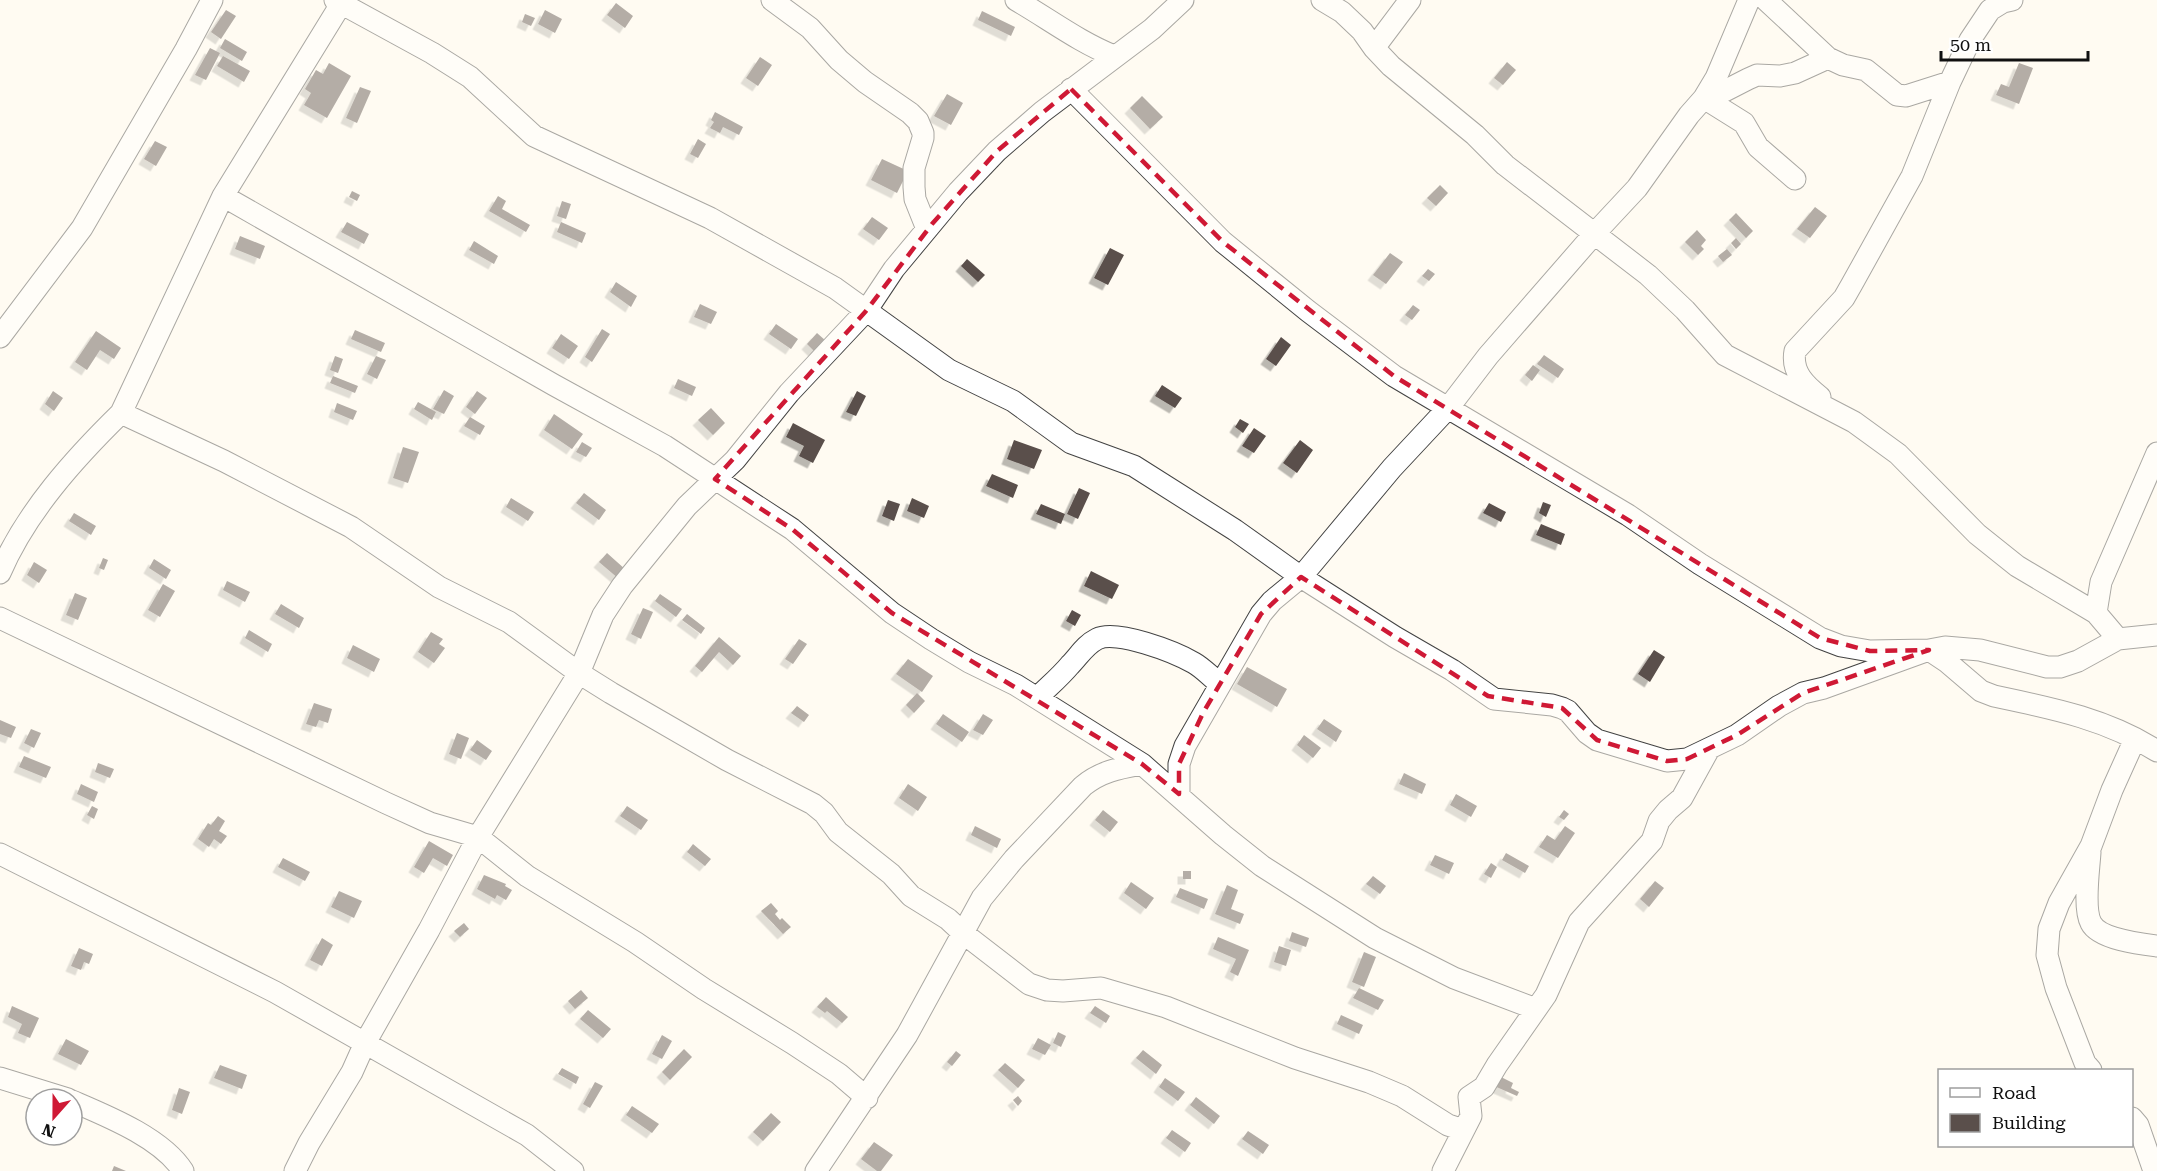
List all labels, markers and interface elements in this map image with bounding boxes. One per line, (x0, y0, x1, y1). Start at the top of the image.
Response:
scale bar (1941, 24, 2088, 62)
text: 50 m (1950, 34, 1991, 55)
legend (1938, 1069, 2133, 1147)
text: Road (1992, 1082, 2037, 1103)
north arrow (24, 1087, 84, 1147)
text: Building (1992, 1112, 2066, 1133)
text: N (40, 1119, 58, 1142)

